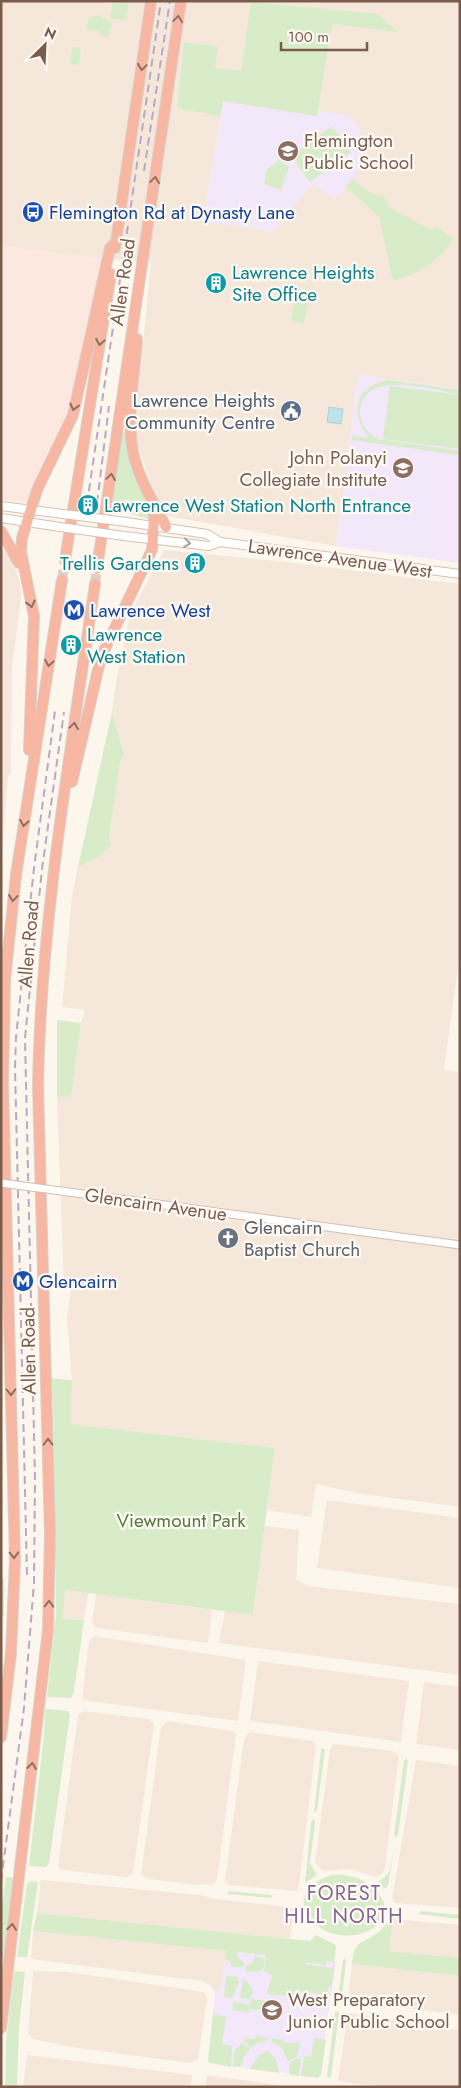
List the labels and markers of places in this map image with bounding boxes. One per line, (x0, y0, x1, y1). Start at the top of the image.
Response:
place label: Flemington Public School (304, 127, 414, 176)
school or university icon: Flemington Public School (276, 139, 300, 163)
place label: Flemington Rd at Dynasty Lane (49, 199, 295, 226)
bus stop icon: Flemington Rd at Dynasty Lane (21, 200, 45, 224)
place label: Lawrence Heights Site Office (232, 259, 375, 308)
building icon: Lawrence Heights Site Office (204, 271, 228, 295)
place label: Lawrence Heights Community Centre (125, 387, 275, 436)
public building icon: Lawrence Heights Community Centre (279, 399, 303, 423)
place label: John Polanyi Collegiate Institute (239, 444, 387, 493)
school or university icon: John Polanyi Collegiate Institute (391, 456, 415, 480)
place label: Lawrence West Station North Entrance (104, 492, 411, 519)
building icon: Lawrence West Station North Entrance (76, 493, 100, 517)
place label: Trellis Gardens (60, 550, 179, 577)
building icon: Trellis Gardens (183, 551, 207, 575)
place label: Lawrence West (90, 597, 211, 624)
metro station icon: Lawrence West (62, 598, 86, 622)
place label: Lawrence West Station (87, 621, 186, 670)
building icon: Lawrence West Station (59, 633, 83, 657)
place label: Glencairn Baptist Church (244, 1214, 360, 1263)
church icon: Glencairn Baptist Church (216, 1226, 240, 1250)
place label: Glencairn (39, 1268, 118, 1295)
metro station icon: Glencairn (11, 1269, 35, 1293)
place label: West Preparatory Junior Public School (285, 1986, 450, 2035)
school or university icon: West Preparatory Junior Public School (260, 1998, 284, 2022)

